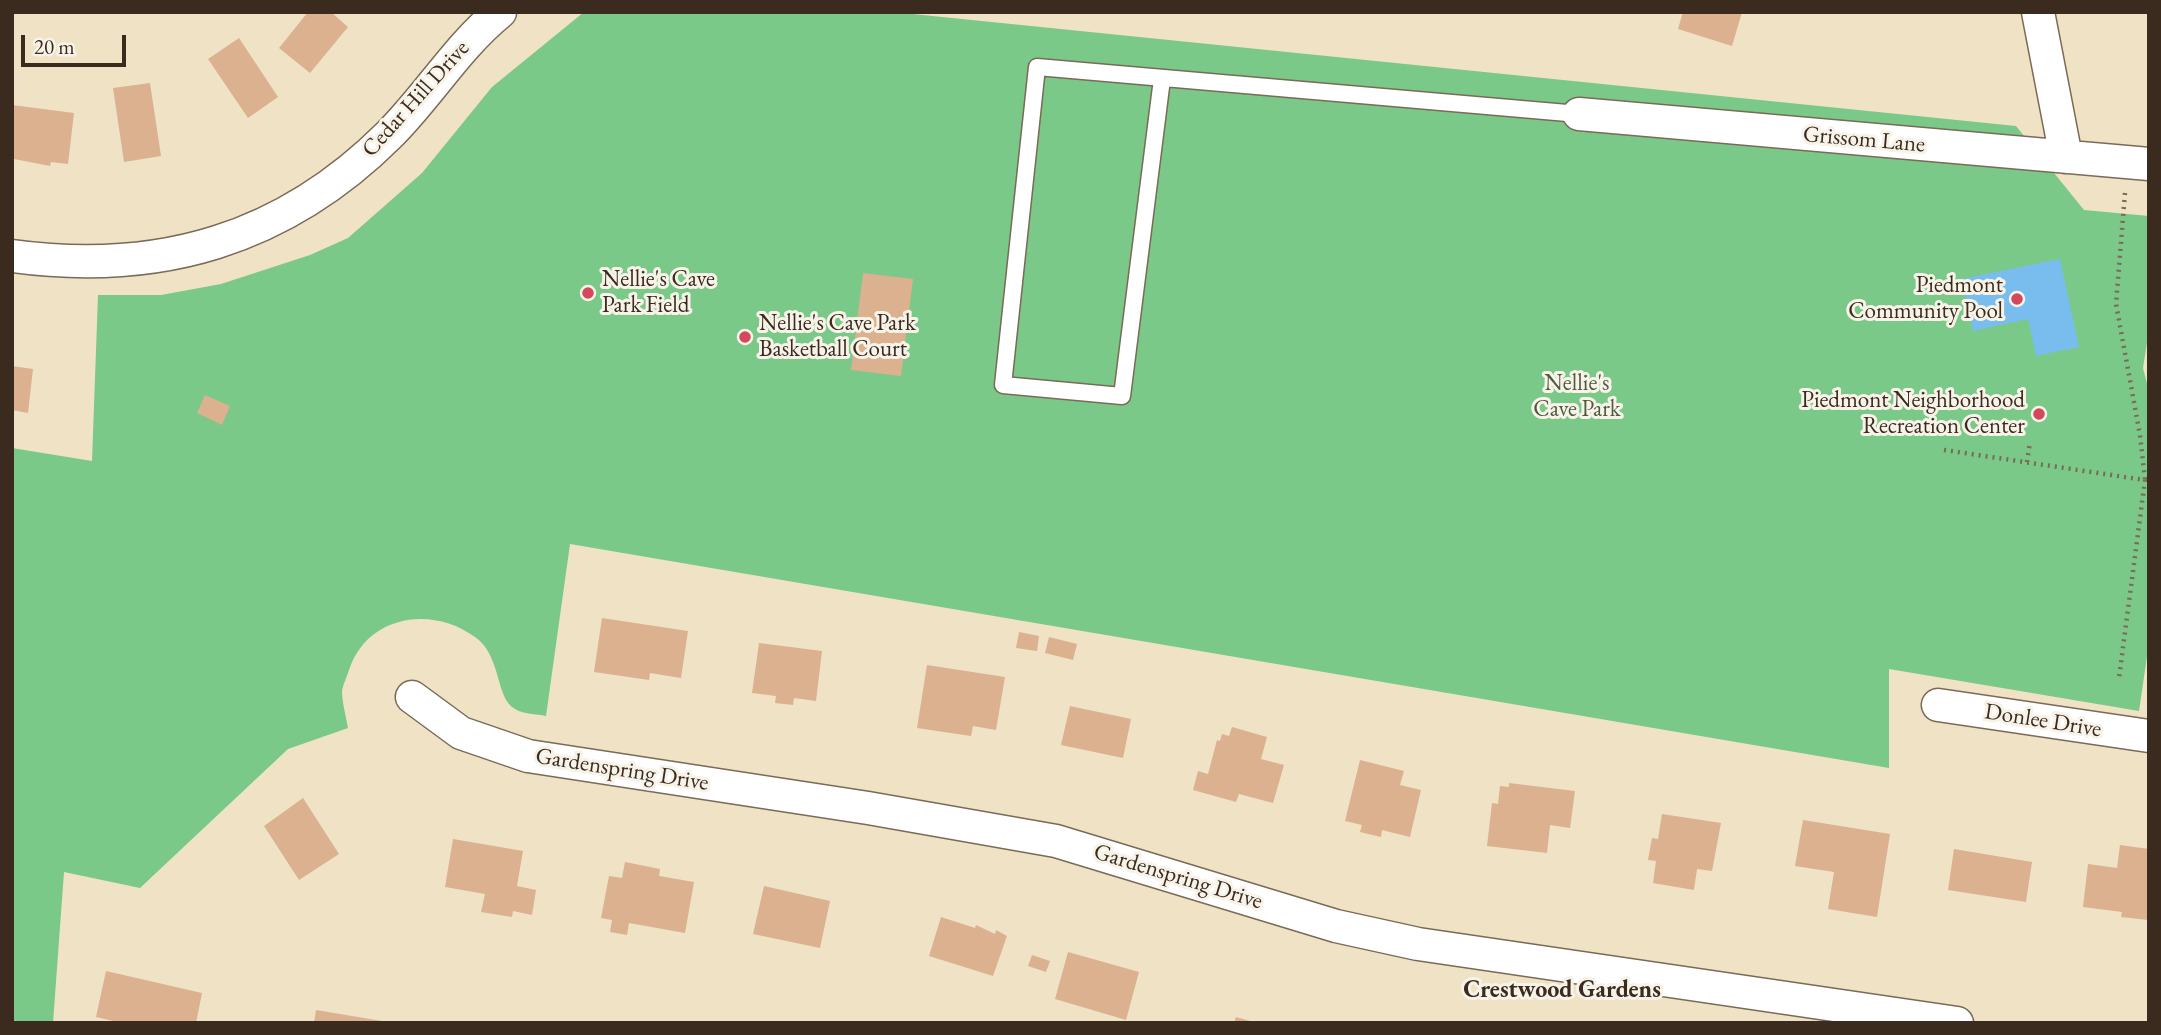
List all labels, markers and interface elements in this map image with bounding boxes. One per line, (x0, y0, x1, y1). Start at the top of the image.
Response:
scale bar (24, 21, 130, 65)
text: 20 m (34, 33, 75, 60)
street label: Cedar Hill Drive (356, 35, 476, 163)
street label: Grissom Lane (1802, 121, 1926, 159)
place label: Nellie's Cave Park Field (602, 266, 715, 320)
place label: Piedmont Community Pool (1848, 272, 2003, 326)
marker: Nellie's Cave Park Field (580, 285, 596, 301)
marker: Piedmont Community Pool (2009, 291, 2025, 307)
place label: Nellie's Cave Park Basketball Court (759, 310, 916, 364)
marker: Nellie's Cave Park Basketball Court (737, 329, 753, 345)
park label: Nellie's Cave Park (1533, 370, 1621, 424)
place label: Piedmont Neighborhood Recreation Center (1801, 387, 2025, 441)
marker: Piedmont Neighborhood Recreation Center (2031, 406, 2047, 422)
street label: Donlee Drive (1983, 698, 2103, 744)
street label: Gardenspring Drive (533, 743, 711, 797)
street label: Gardenspring Drive (1090, 838, 1266, 916)
district label: Crestwood Gardens (1463, 976, 1661, 1004)

